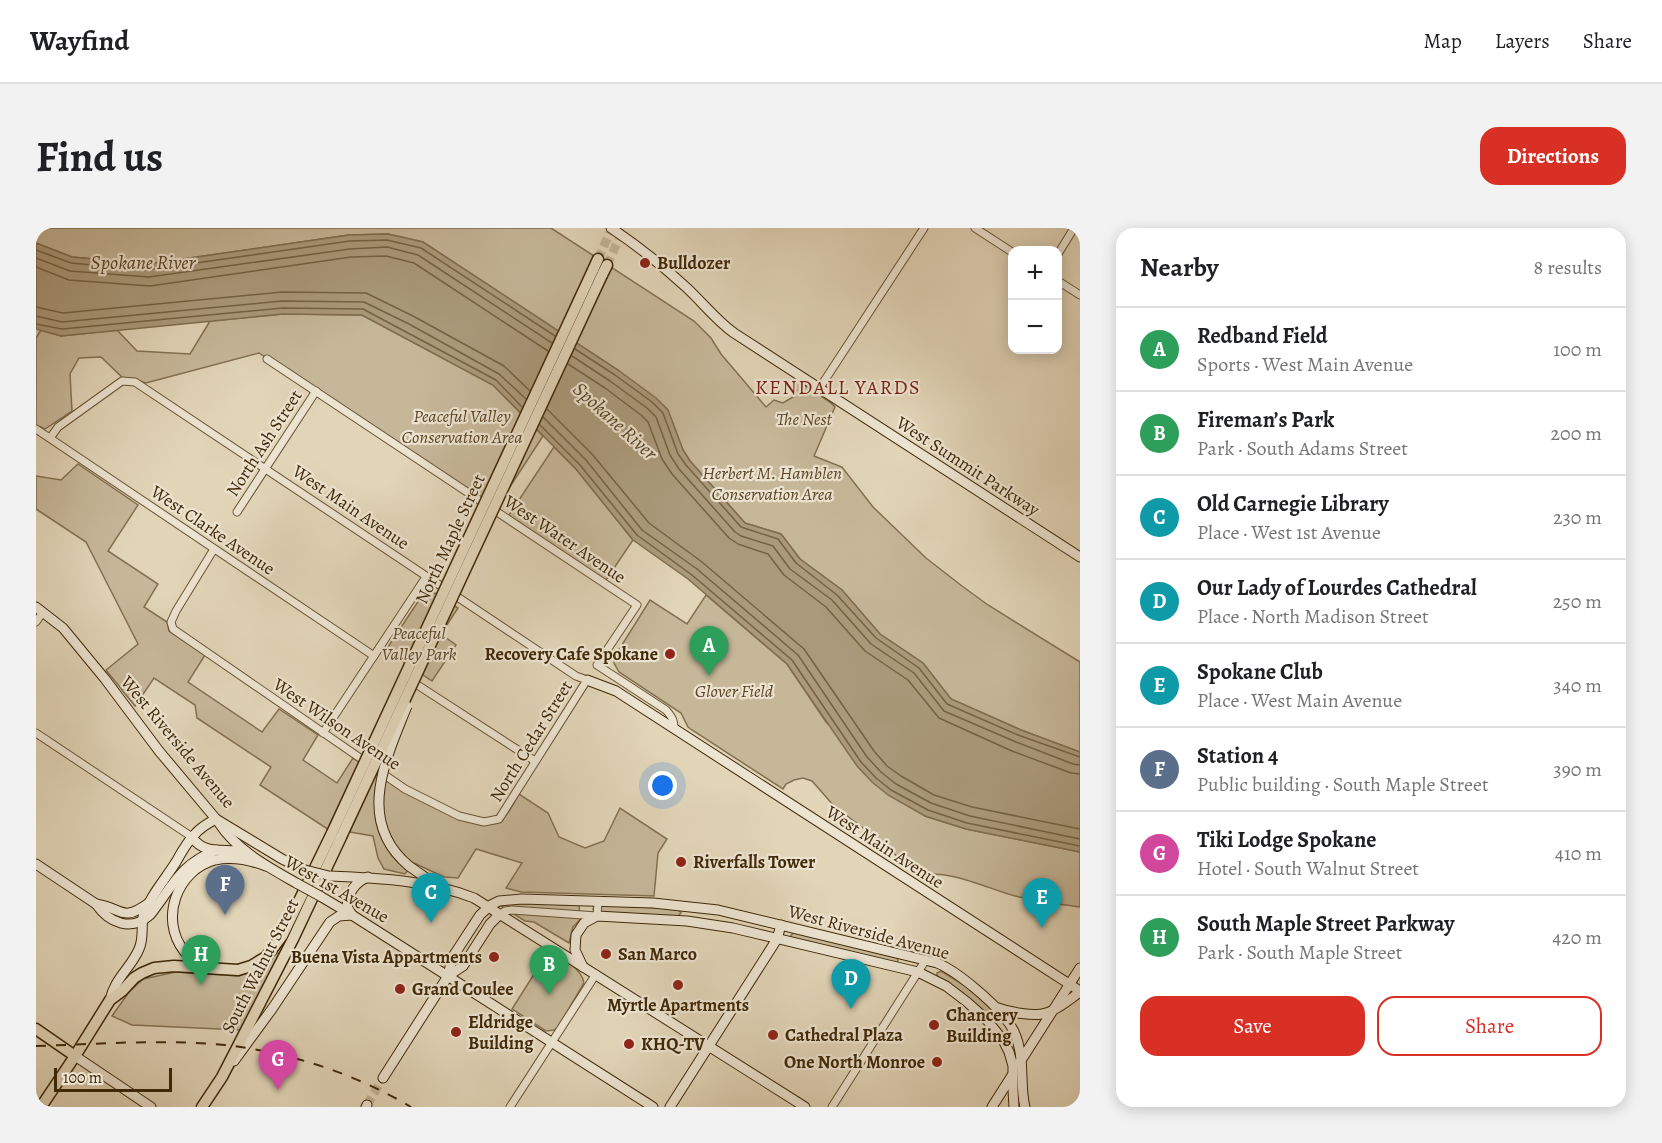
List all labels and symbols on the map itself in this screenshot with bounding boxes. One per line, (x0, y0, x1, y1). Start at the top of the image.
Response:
water label: Spokane River (91, 249, 196, 276)
place label: Bulldozer (657, 251, 731, 275)
marker: Bulldozer (638, 256, 652, 270)
district label: KENDALL YARDS (755, 374, 921, 401)
water label: Spokane River (567, 376, 664, 467)
street label: North Ash Street (221, 385, 308, 501)
park label: Peaceful Valley Conservation Area (402, 404, 522, 449)
park label: The Nest (776, 407, 833, 431)
street label: West Summit Parkway (891, 410, 1045, 522)
street label: West Main Avenue (287, 459, 414, 555)
park label: Herbert M. Hamblen Conservation Area (702, 461, 842, 506)
street label: North Maple Street (409, 470, 491, 608)
street label: West Clarke Avenue (145, 479, 280, 580)
street label: West Water Avenue (499, 489, 631, 589)
park label: Peaceful Valley Park (381, 621, 457, 666)
pin: A (690, 626, 728, 676)
place label: Recovery Cafe Spokane (485, 642, 658, 666)
marker: Recovery Cafe Spokane (663, 647, 677, 661)
street label: West Riverside Avenue (115, 670, 241, 813)
street label: West Wilson Avenue (268, 672, 405, 776)
street label: North Cedar Street (484, 676, 578, 806)
park label: Glover Field (695, 679, 774, 703)
your location (648, 771, 677, 800)
street label: West Main Avenue (821, 799, 948, 894)
street label: West 1st Avenue (280, 849, 394, 929)
place label: Riverfalls Tower (693, 850, 816, 874)
marker: Riverfalls Tower (674, 855, 688, 869)
pin: F (206, 866, 244, 915)
pin: C (412, 874, 450, 923)
pin: E (1022, 878, 1062, 928)
street label: South Walnut Street (216, 894, 304, 1038)
street label: West Riverside Avenue (785, 899, 952, 965)
pin: H (182, 936, 220, 985)
place label: San Marco (618, 942, 697, 966)
place label: Buena Vista Appartments (291, 945, 482, 969)
pin: B (530, 946, 568, 995)
marker: San Marco (599, 947, 613, 961)
marker: Buena Vista Appartments (487, 950, 501, 964)
pin: D (832, 960, 870, 1009)
place label: Grand Coulee (412, 977, 514, 1001)
marker: Myrtle Apartments (671, 978, 685, 992)
marker: Grand Coulee (393, 982, 407, 996)
place label: Myrtle Apartments (607, 993, 749, 1017)
place label: Chancery Building (946, 1003, 1018, 1048)
place label: Eldridge Building (468, 1010, 534, 1055)
marker: Chancery Building (927, 1018, 941, 1032)
place label: Cathedral Plaza (785, 1023, 903, 1047)
marker: Eldridge Building (449, 1025, 463, 1039)
marker: Cathedral Plaza (766, 1028, 780, 1042)
place label: KHQ-TV (641, 1032, 706, 1056)
marker: KHQ-TV (622, 1037, 636, 1051)
pin: G (258, 1040, 298, 1090)
place label: One North Monroe (784, 1050, 925, 1074)
marker: One North Monroe (930, 1055, 944, 1069)
scale bar (54, 1065, 172, 1092)

